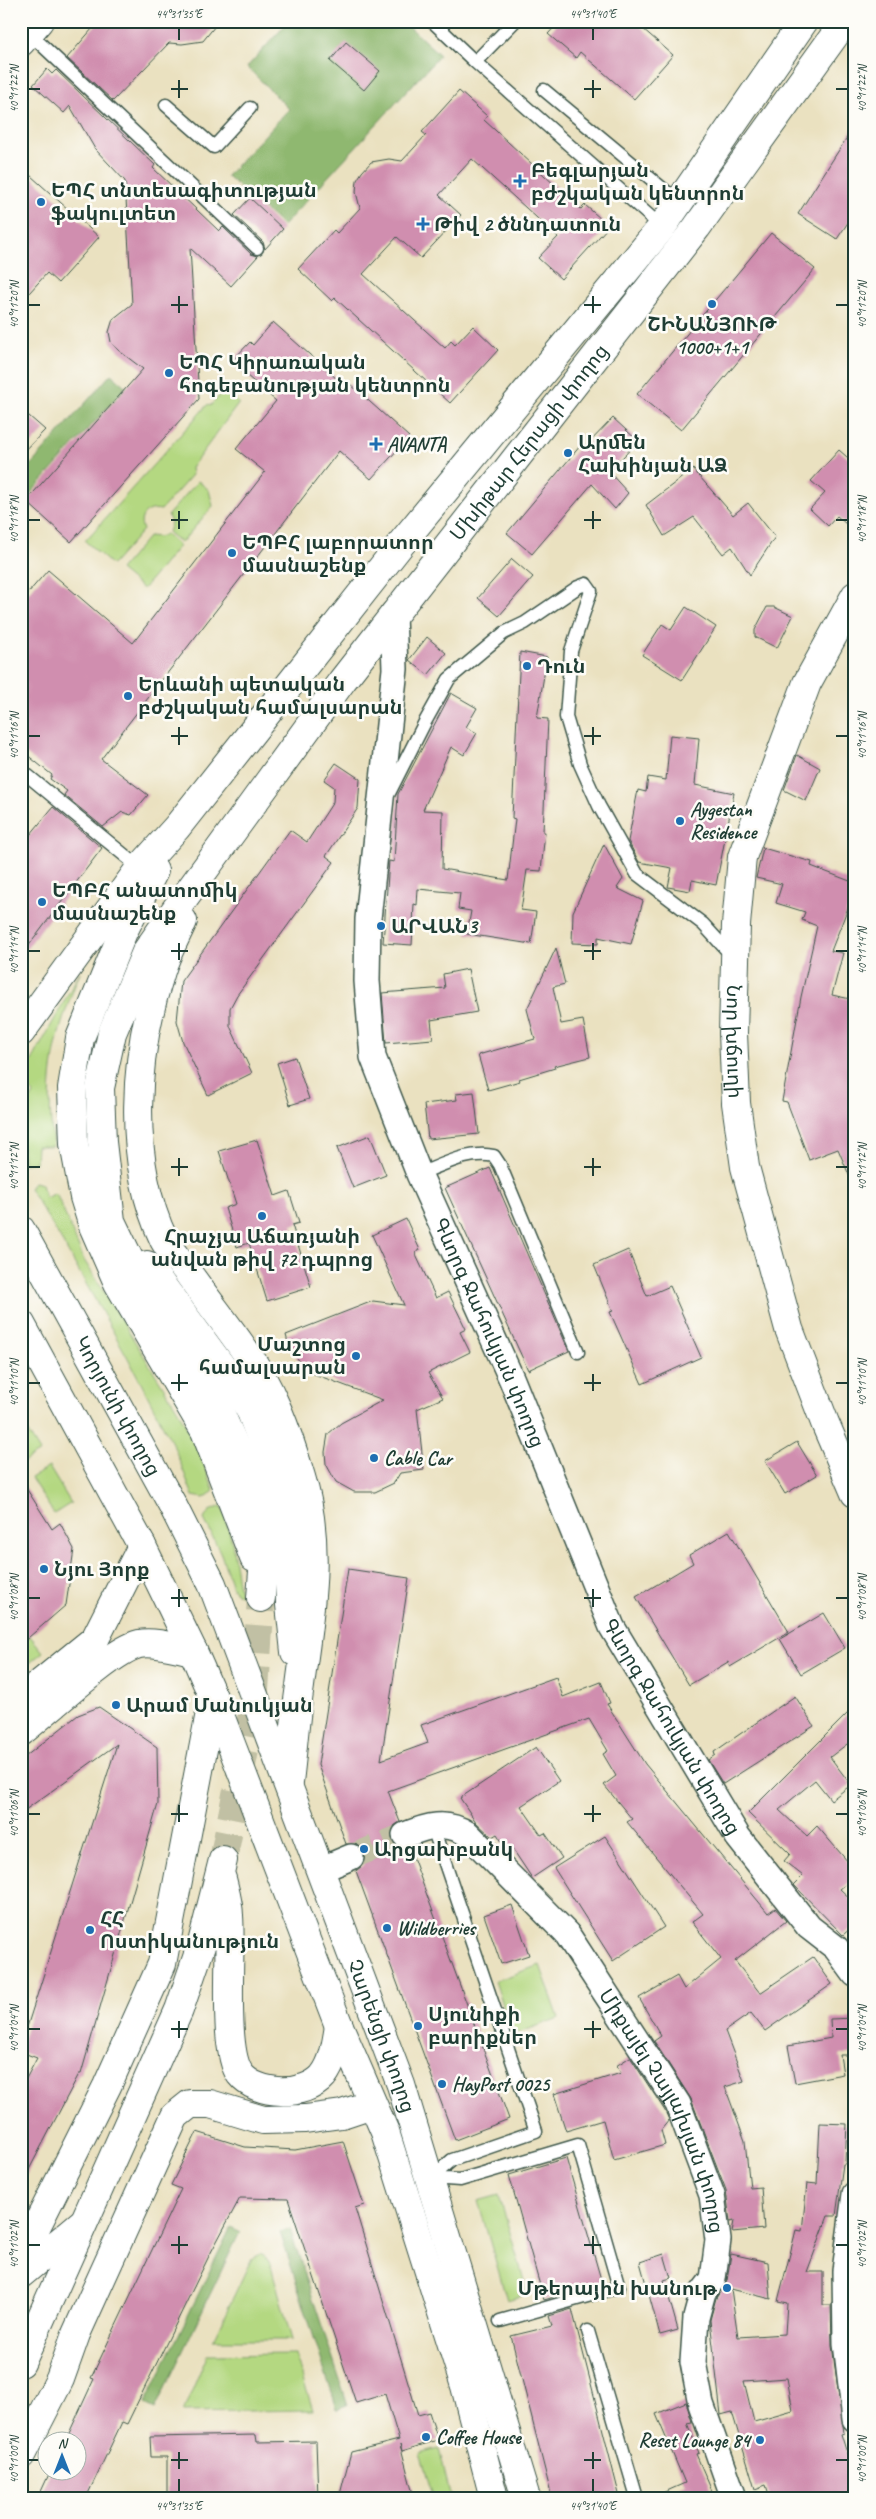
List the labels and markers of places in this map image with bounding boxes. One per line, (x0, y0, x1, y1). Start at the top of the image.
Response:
place label: Բեգլարյան բժշկական կենտրոն (531, 158, 744, 206)
marker: Բեգլարյան բժշկական կենտրոն (513, 174, 527, 188)
place label: ԵՊՀ տնտեսագիտության ֆակուլտետ (51, 178, 317, 226)
marker: ԵՊՀ տնտեսագիտության ֆակուլտետ (35, 196, 47, 208)
place label: Թիվ 2 ծննդատուն (434, 212, 621, 237)
marker: Թիվ 2 ծննդատուն (416, 217, 430, 231)
marker: ՇԻՆԱՆՅՈՒԹ 1000+1+1 (706, 298, 718, 310)
place label: ՇԻՆԱՆՅՈՒԹ 1000+1+1 (647, 312, 777, 360)
place label: ԵՊՀ Կիրառական հոգեբանության կենտրոն (179, 350, 451, 398)
marker: ԵՊՀ Կիրառական հոգեբանության կենտրոն (163, 367, 175, 379)
place label: Արմեն Հախինյան ԱՁ (578, 430, 727, 478)
place label: AVANTA (387, 432, 447, 457)
marker: AVANTA (369, 437, 383, 451)
marker: Արմեն Հախինյան ԱՁ (562, 447, 574, 459)
place label: ԵՊԲՀ լաբորատոր մասնաշենք (242, 530, 434, 578)
marker: ԵՊԲՀ լաբորատոր մասնաշենք (226, 547, 238, 559)
place label: Դուն (537, 654, 586, 679)
marker: Դուն (521, 660, 533, 672)
place label: Երևանի պետական բժշկական համալսարան (138, 672, 402, 720)
marker: Երևանի պետական բժշկական համալսարան (122, 690, 134, 702)
place label: Aygestan Residence (690, 797, 758, 845)
marker: Aygestan Residence (674, 815, 686, 827)
place label: ԵՊԲՀ անատոմիկ մասնաշենք (52, 878, 237, 926)
marker: ԵՊԲՀ անատոմիկ մասնաշենք (36, 896, 48, 908)
place label: ԱՐՎԱՆ3 (391, 914, 479, 939)
marker: ԱՐՎԱՆ3 (375, 920, 387, 932)
marker: Հրաչյա Աճառյանի անվան թիվ 72 դպրոց (256, 1210, 268, 1222)
place label: Հրաչյա Աճառյանի անվան թիվ 72 դպրոց (151, 1224, 373, 1272)
place label: Մաշտոց համալսարան (199, 1332, 346, 1380)
marker: Մաշտոց համալսարան (350, 1350, 362, 1362)
place label: Cable Car (384, 1446, 455, 1471)
marker: Cable Car (368, 1452, 380, 1464)
place label: Նյու Յորք (54, 1557, 150, 1582)
marker: Նյու Յորք (38, 1563, 50, 1575)
place label: Արամ Մանուկյան (126, 1693, 313, 1718)
marker: Արամ Մանուկյան (110, 1699, 122, 1711)
place label: Արցախբանկ (374, 1837, 513, 1862)
marker: Արցախբանկ (358, 1843, 370, 1855)
place label: ՀՀ Ոստիկանություն (100, 1906, 279, 1954)
place label: Wildberries (397, 1916, 477, 1941)
marker: Wildberries (381, 1922, 393, 1934)
marker: ՀՀ Ոստիկանություն (84, 1924, 96, 1936)
place label: Սյունիքի բարիքներ (428, 2002, 537, 2050)
marker: Սյունիքի բարիքներ (412, 2020, 424, 2032)
place label: HayPost 0025 (452, 2072, 552, 2097)
marker: HayPost 0025 (436, 2078, 448, 2090)
place label: Մթերային խանութ (517, 2276, 718, 2301)
marker: Մթերային խանութ (721, 2282, 733, 2294)
place label: Coffee House (436, 2425, 522, 2450)
place label: Reset Lounge 84 (638, 2428, 753, 2453)
marker: Coffee House (420, 2431, 432, 2443)
marker: Reset Lounge 84 (754, 2434, 766, 2446)

